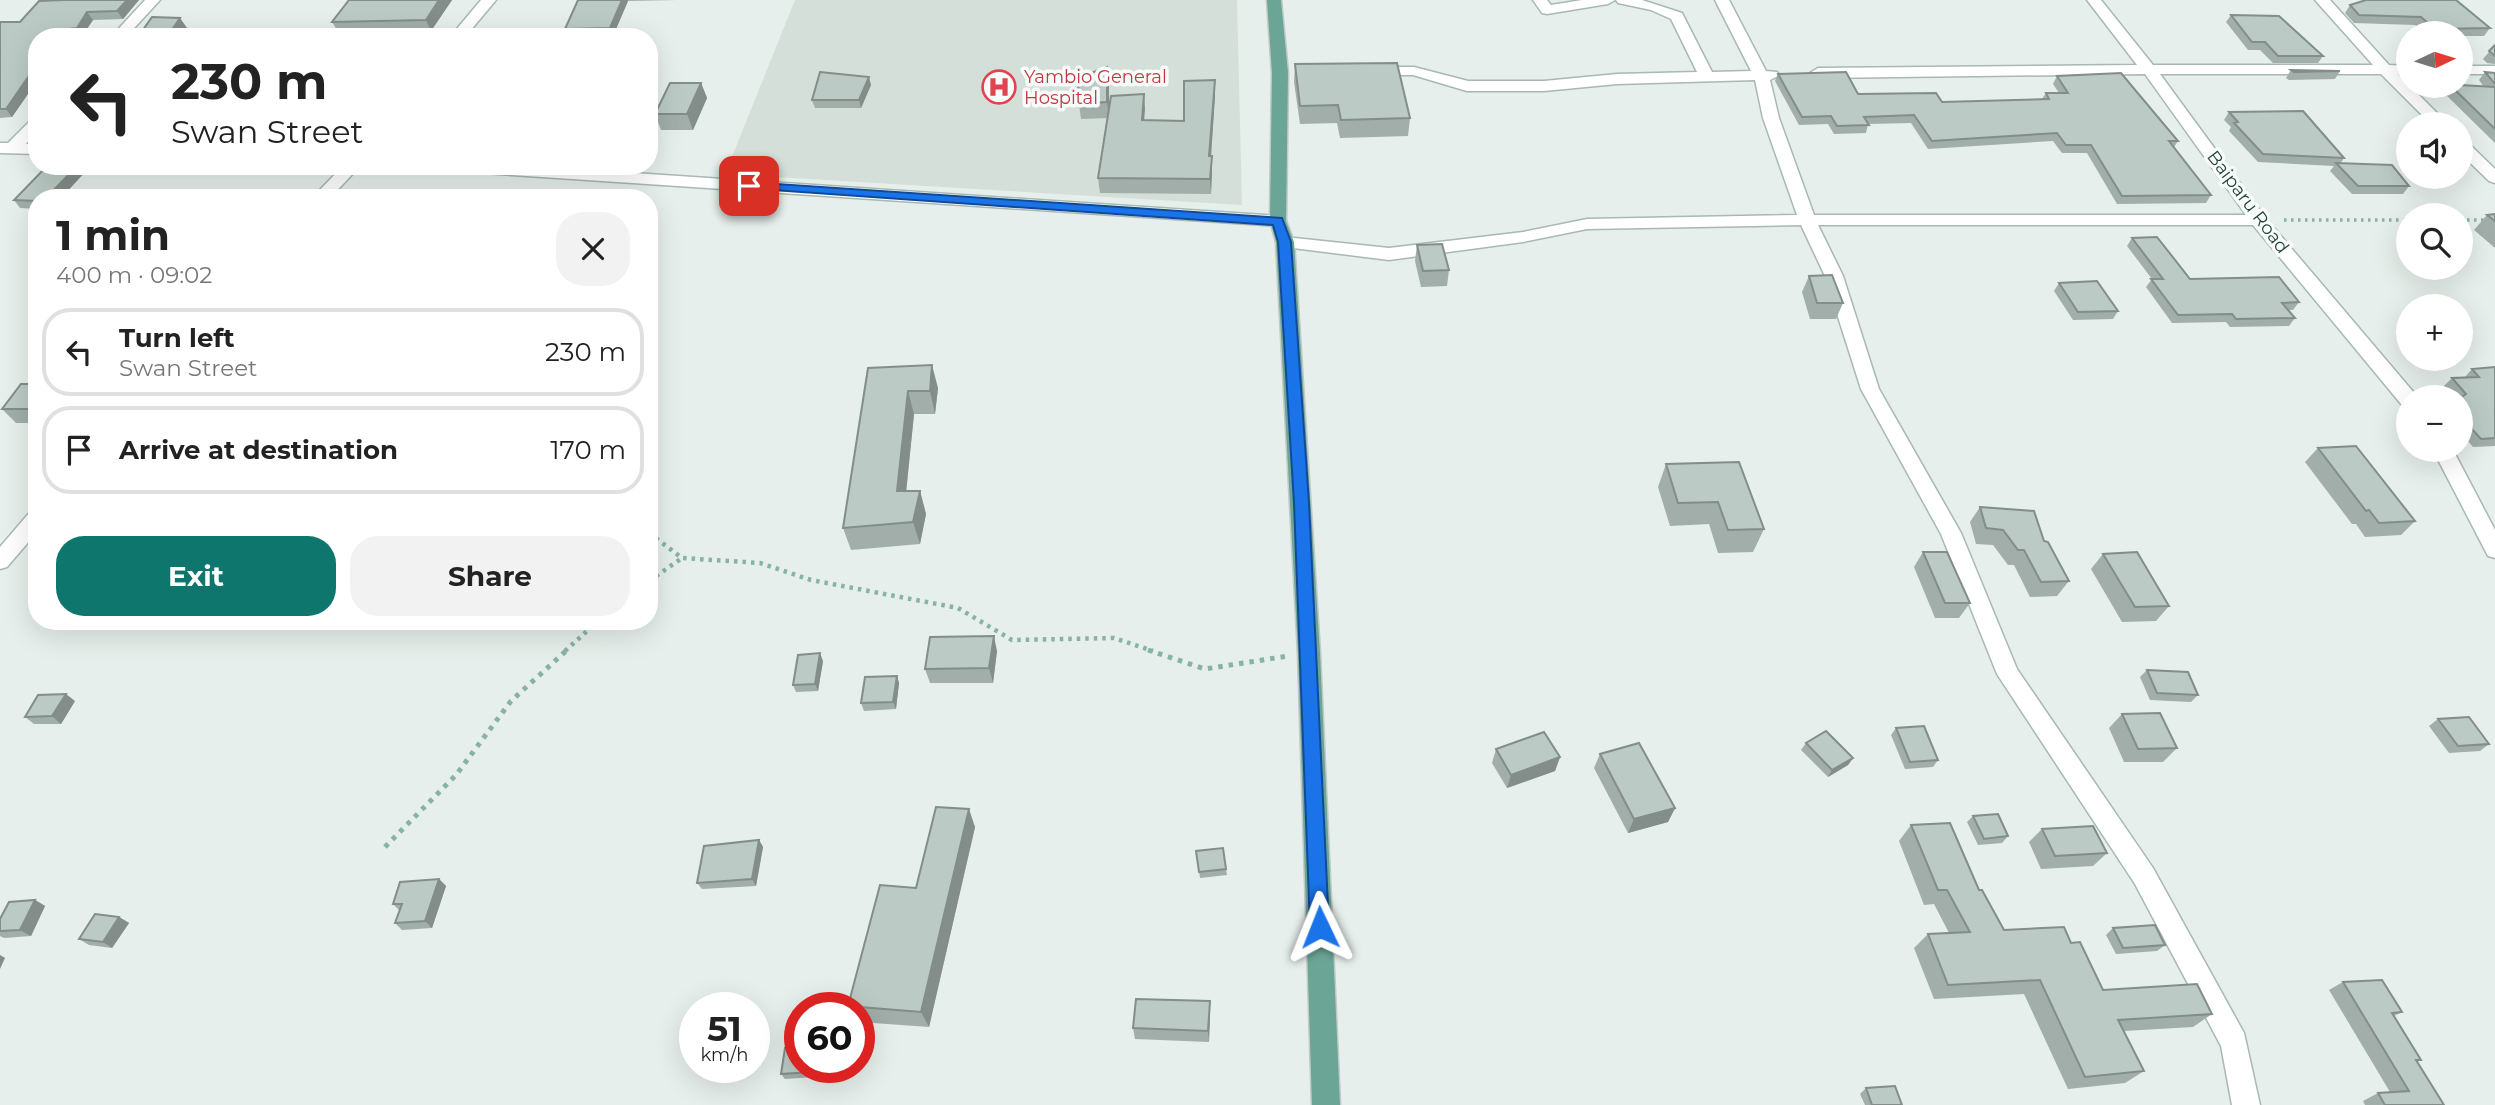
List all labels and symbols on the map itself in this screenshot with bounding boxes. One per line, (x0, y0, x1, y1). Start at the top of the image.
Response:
north arrow (2396, 21, 2473, 98)
place label: Yambio General Hospital (1024, 66, 1167, 109)
hospital icon: Yambio General Hospital (980, 68, 1018, 106)
street label: Baiparu Road (2202, 146, 2294, 258)
pin (719, 156, 779, 216)
position arrow (1283, 890, 1357, 964)
speed limit sign: 60 (784, 992, 875, 1083)

